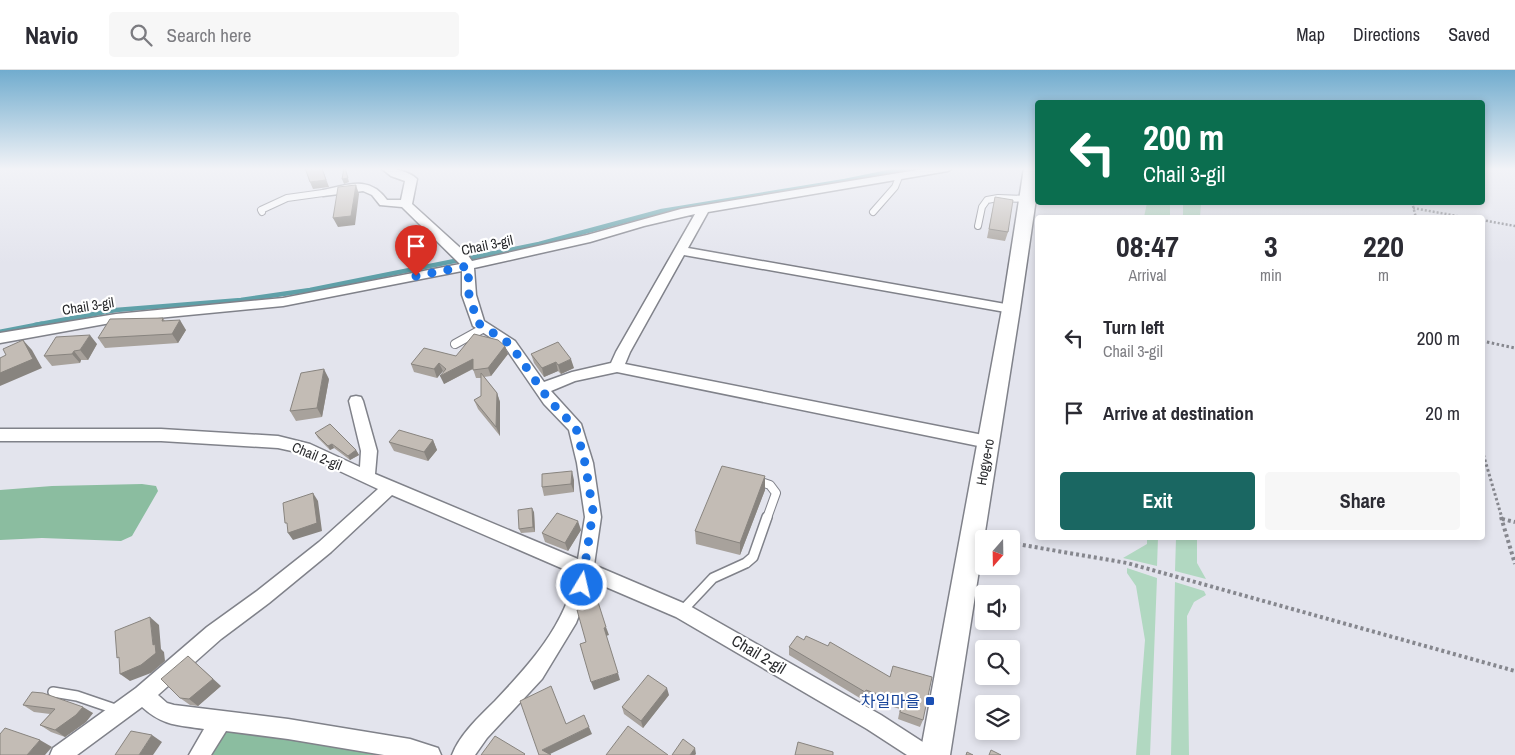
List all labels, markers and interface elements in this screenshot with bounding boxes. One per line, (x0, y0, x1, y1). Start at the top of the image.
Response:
search box (109, 12, 459, 57)
text: Navio (25, 19, 79, 51)
icon: search (127, 21, 155, 49)
text: Search here (167, 22, 251, 48)
text: Map (1296, 22, 1325, 47)
text: Directions (1353, 22, 1420, 47)
text: Saved (1448, 22, 1490, 47)
text: 200 m (1143, 114, 1224, 161)
icon: left (1060, 120, 1125, 185)
text: Chail 3-gil (1143, 159, 1225, 189)
pin (395, 225, 437, 276)
text: 08:47 (1116, 226, 1179, 266)
text: 3 (1264, 226, 1278, 266)
text: 220 (1363, 226, 1404, 266)
street label: Chail 3-gil (460, 231, 514, 259)
icon: arrive (402, 232, 430, 260)
text: Arrival (1129, 264, 1166, 286)
text: min (1260, 264, 1282, 286)
text: m (1378, 264, 1389, 286)
street label: Chail 3-gil (61, 293, 115, 319)
text: Turn left (1103, 314, 1164, 340)
icon: left (1060, 324, 1088, 352)
text: 200 m (1417, 325, 1460, 351)
text: Chail 3-gil (1103, 340, 1163, 362)
icon: arrive (1060, 399, 1088, 427)
text: Arrive at destination (1103, 400, 1254, 426)
text: 20 m (1425, 400, 1460, 426)
street label: Hogye-ro (972, 437, 998, 487)
street label: Chail 2-gil (289, 438, 345, 474)
button: Exit (1060, 472, 1255, 530)
button: Share (1265, 472, 1460, 530)
north arrow (975, 530, 1020, 575)
map controls (975, 530, 1020, 740)
position arrow (555, 558, 607, 610)
button: sound (975, 585, 1020, 630)
street label: Chail 2-gil (728, 629, 790, 679)
button: search (975, 640, 1020, 685)
place label: 차일마을 (861, 690, 920, 712)
marker: 차일마을 (924, 695, 936, 707)
button: layers (975, 695, 1020, 740)

